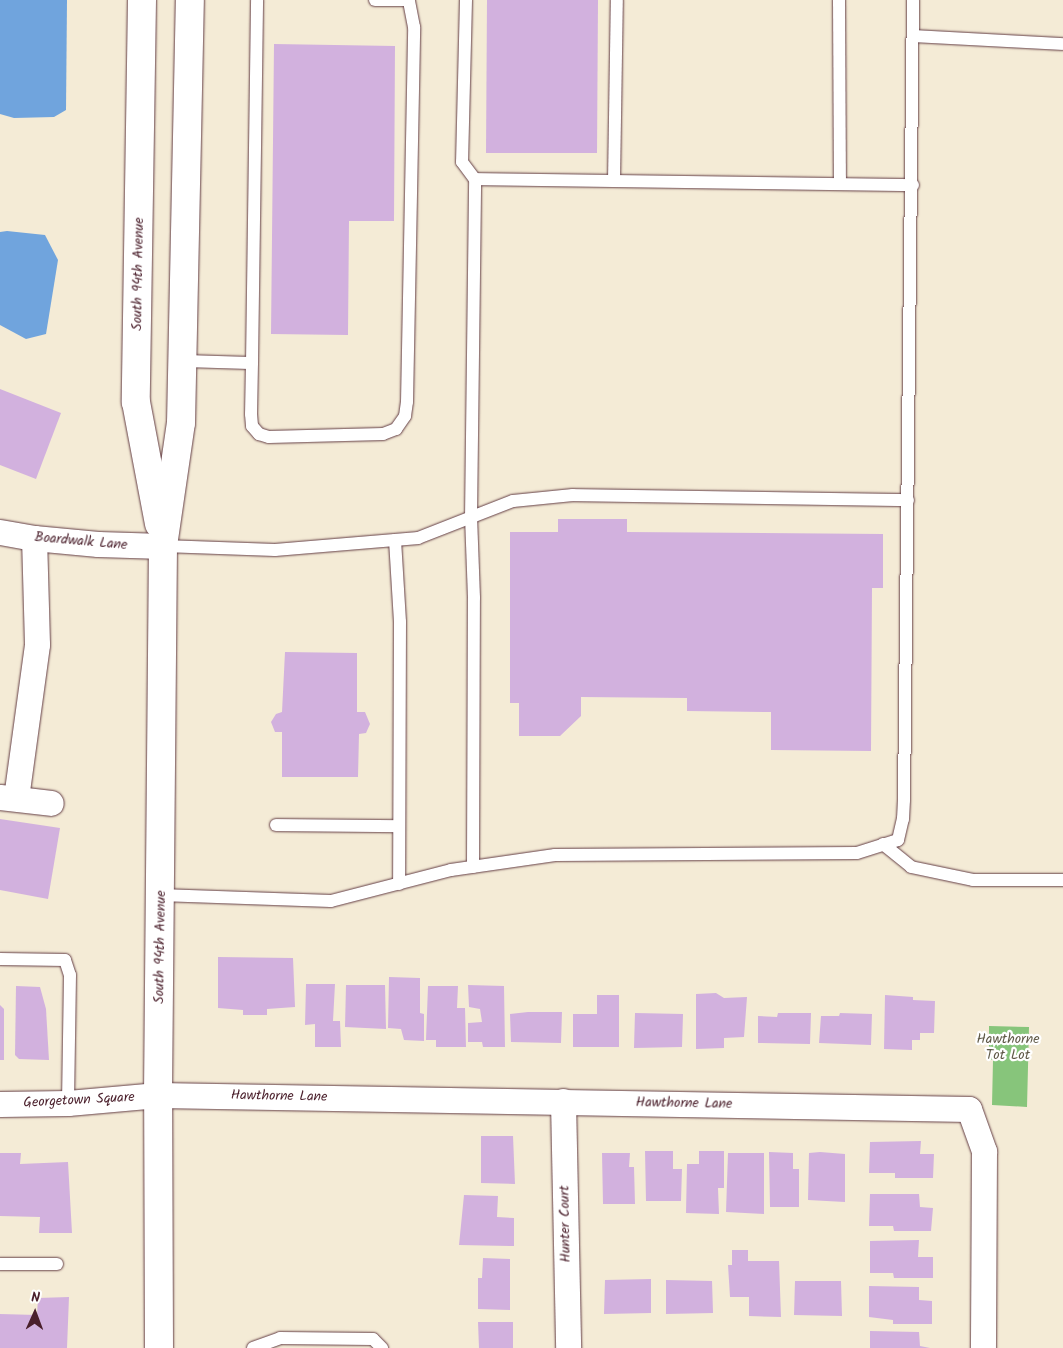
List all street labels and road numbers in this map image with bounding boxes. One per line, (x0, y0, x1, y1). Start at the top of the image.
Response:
street label: South 94th Avenue (129, 217, 147, 331)
street label: Boardwalk Lane (34, 529, 128, 553)
street label: South 94th Avenue (151, 890, 169, 1004)
street label: Hawthorne Lane (231, 1087, 327, 1105)
street label: Georgetown Square (23, 1089, 135, 1111)
street label: Hawthorne Lane (636, 1094, 732, 1112)
street label: Hunter Court (556, 1185, 574, 1263)

